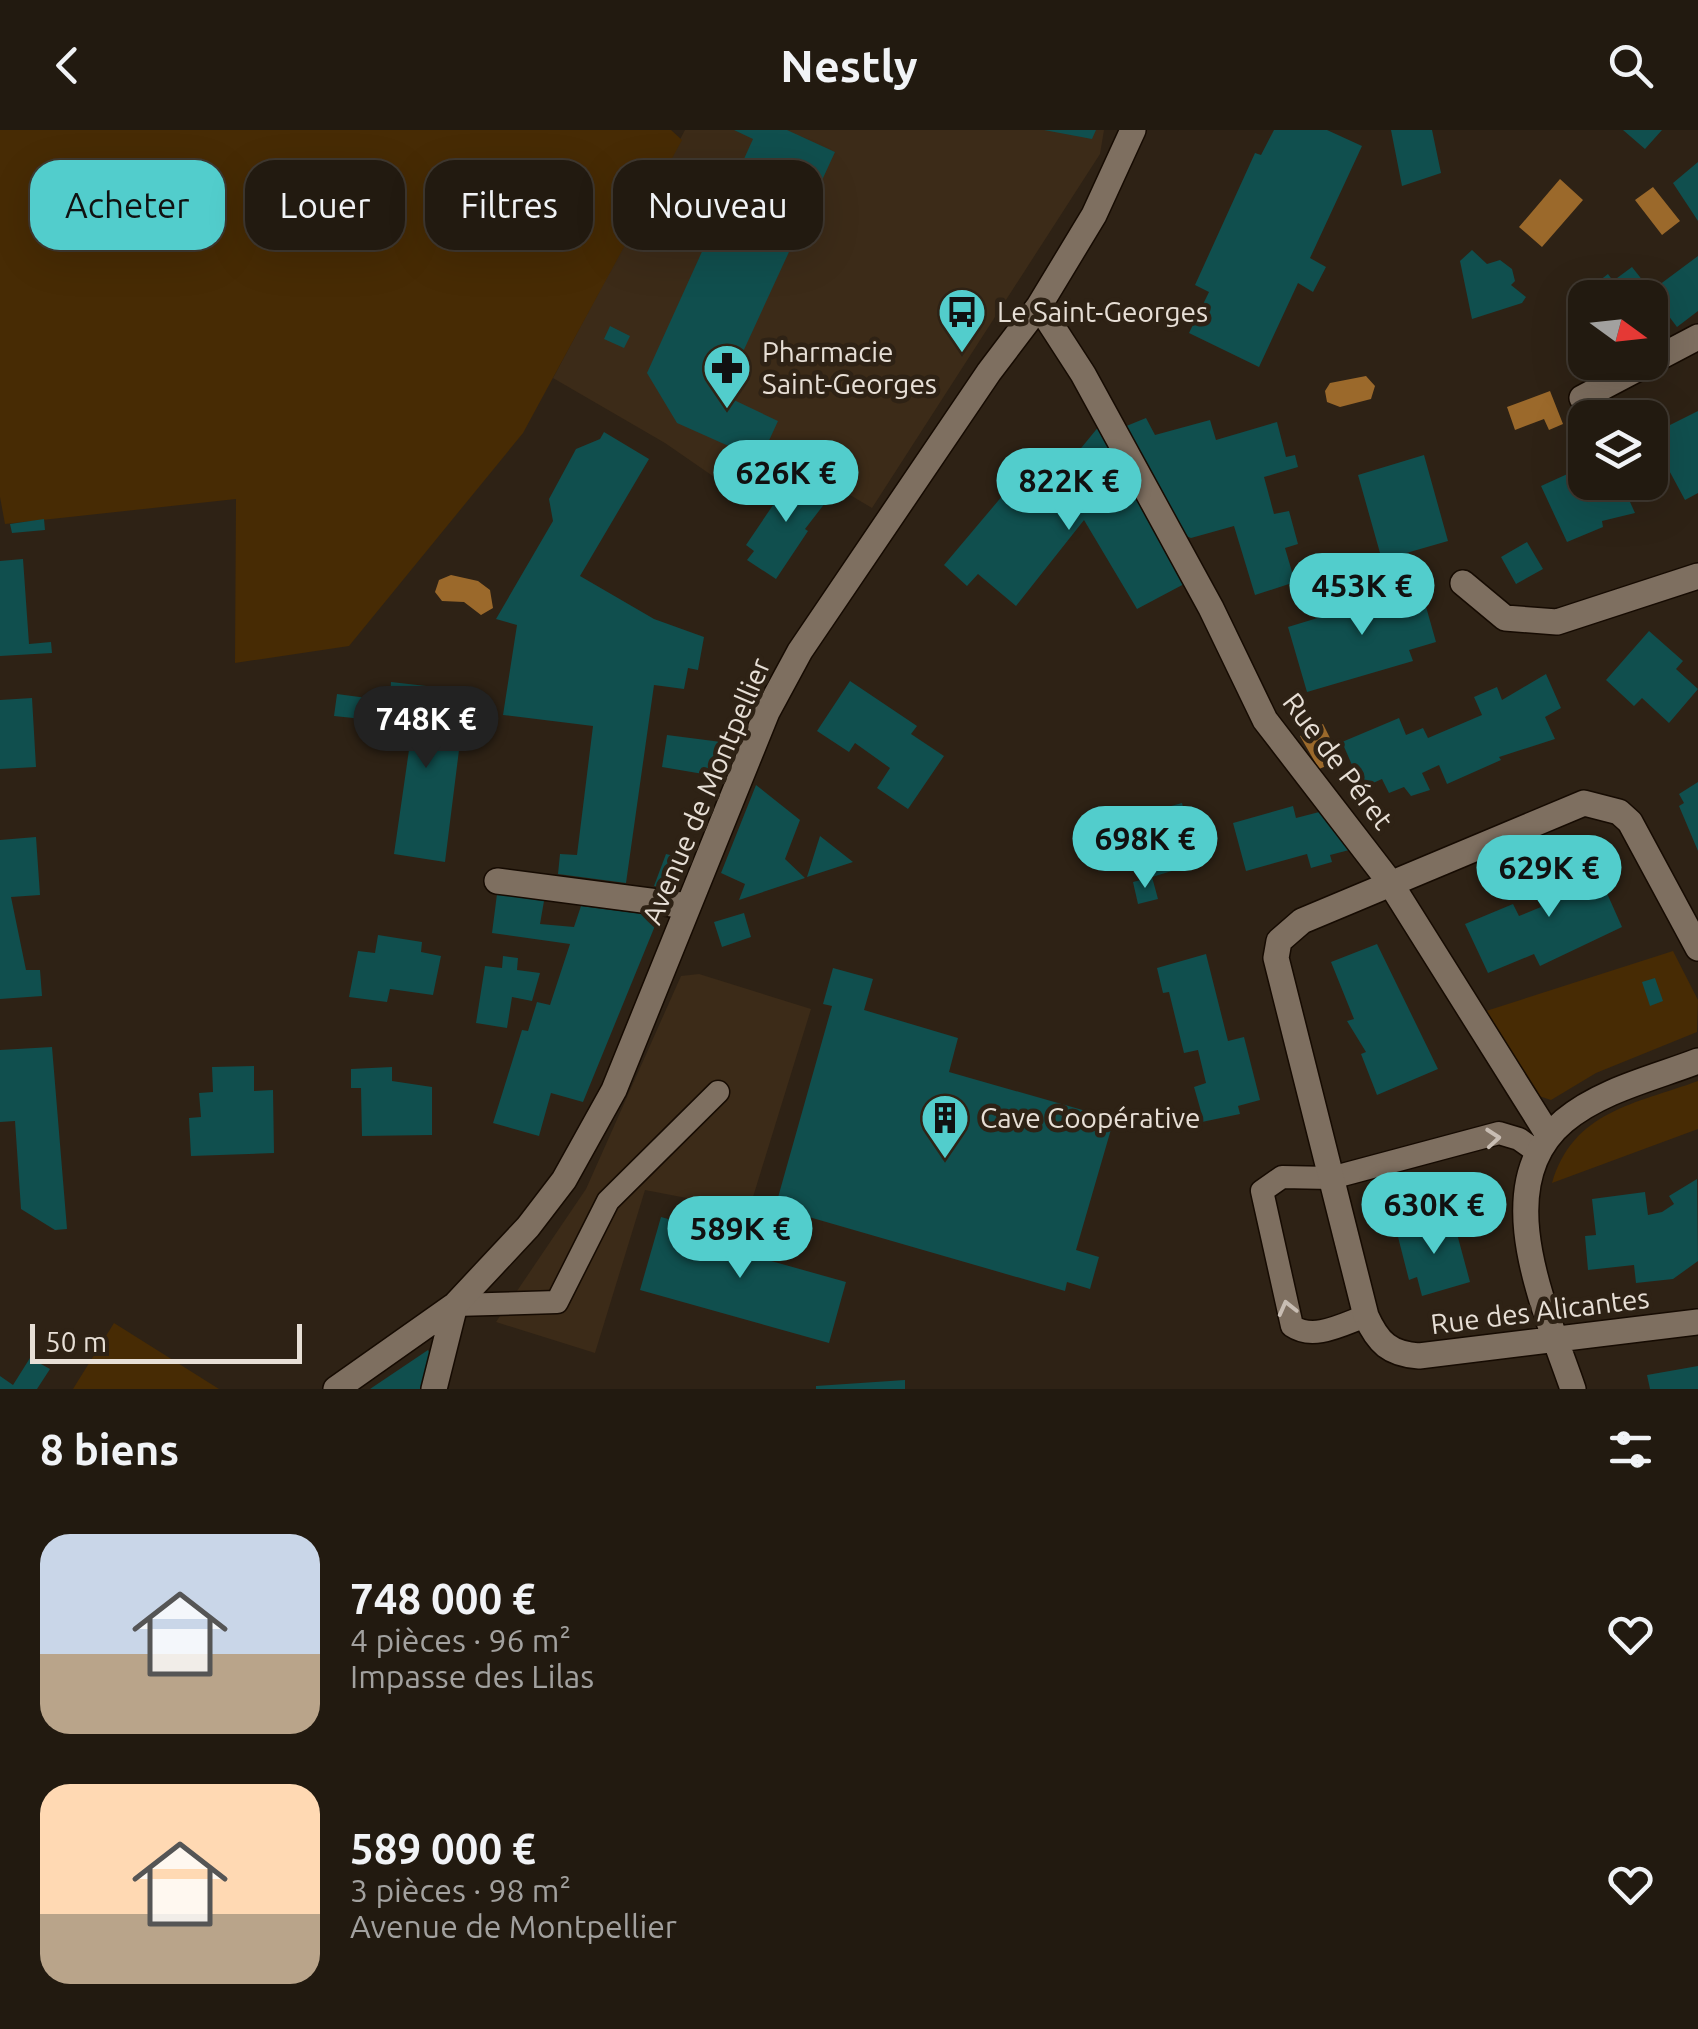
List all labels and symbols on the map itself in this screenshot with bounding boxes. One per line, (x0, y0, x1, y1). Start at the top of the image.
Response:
north arrow (1568, 280, 1668, 380)
bus stop icon: Le Saint-Georges (936, 286, 988, 354)
place label: Le Saint-Georges (997, 296, 1208, 327)
place label: Pharmacie Saint-Georges (762, 336, 937, 399)
pharmacy icon: Pharmacie Saint-Georges (701, 342, 753, 410)
pin: 626K € (705, 440, 867, 525)
pin: 822K € (988, 448, 1150, 533)
pin: 453K € (1281, 553, 1443, 638)
street label: Avenue de Montpellier (635, 653, 776, 929)
pin: 748K € (345, 686, 507, 771)
street label: Rue de Péret (1277, 687, 1400, 835)
pin: 698K € (1064, 806, 1226, 891)
pin: 629K € (1468, 835, 1630, 920)
building icon: Cave Coopérative (919, 1092, 971, 1160)
place label: Cave Coopérative (980, 1102, 1201, 1133)
one-way arrow (1485, 1127, 1501, 1149)
pin: 630K € (1353, 1172, 1515, 1257)
pin: 589K € (659, 1196, 821, 1281)
street label: Rue des Alicantes (1429, 1282, 1651, 1339)
one-way arrow (1278, 1300, 1299, 1317)
scale bar (30, 1319, 302, 1364)

